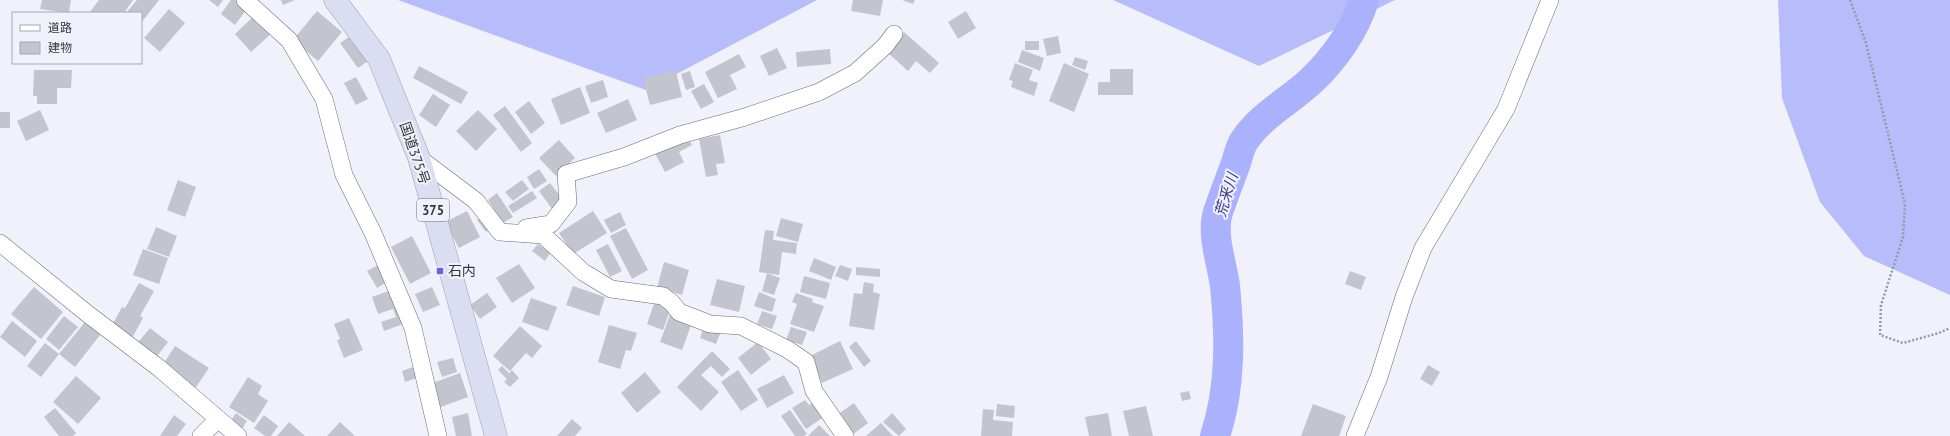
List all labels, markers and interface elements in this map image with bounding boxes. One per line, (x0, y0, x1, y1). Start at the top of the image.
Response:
legend (12, 12, 142, 64)
text: 道路 (48, 20, 72, 35)
text: 建物 (48, 40, 72, 55)
street label: 国道375号 (396, 119, 434, 187)
water label: 荒釆川 (1210, 169, 1242, 219)
road number: 375 (417, 199, 449, 221)
place label: 石内 (448, 262, 476, 280)
marker: 石内 (435, 266, 445, 276)

